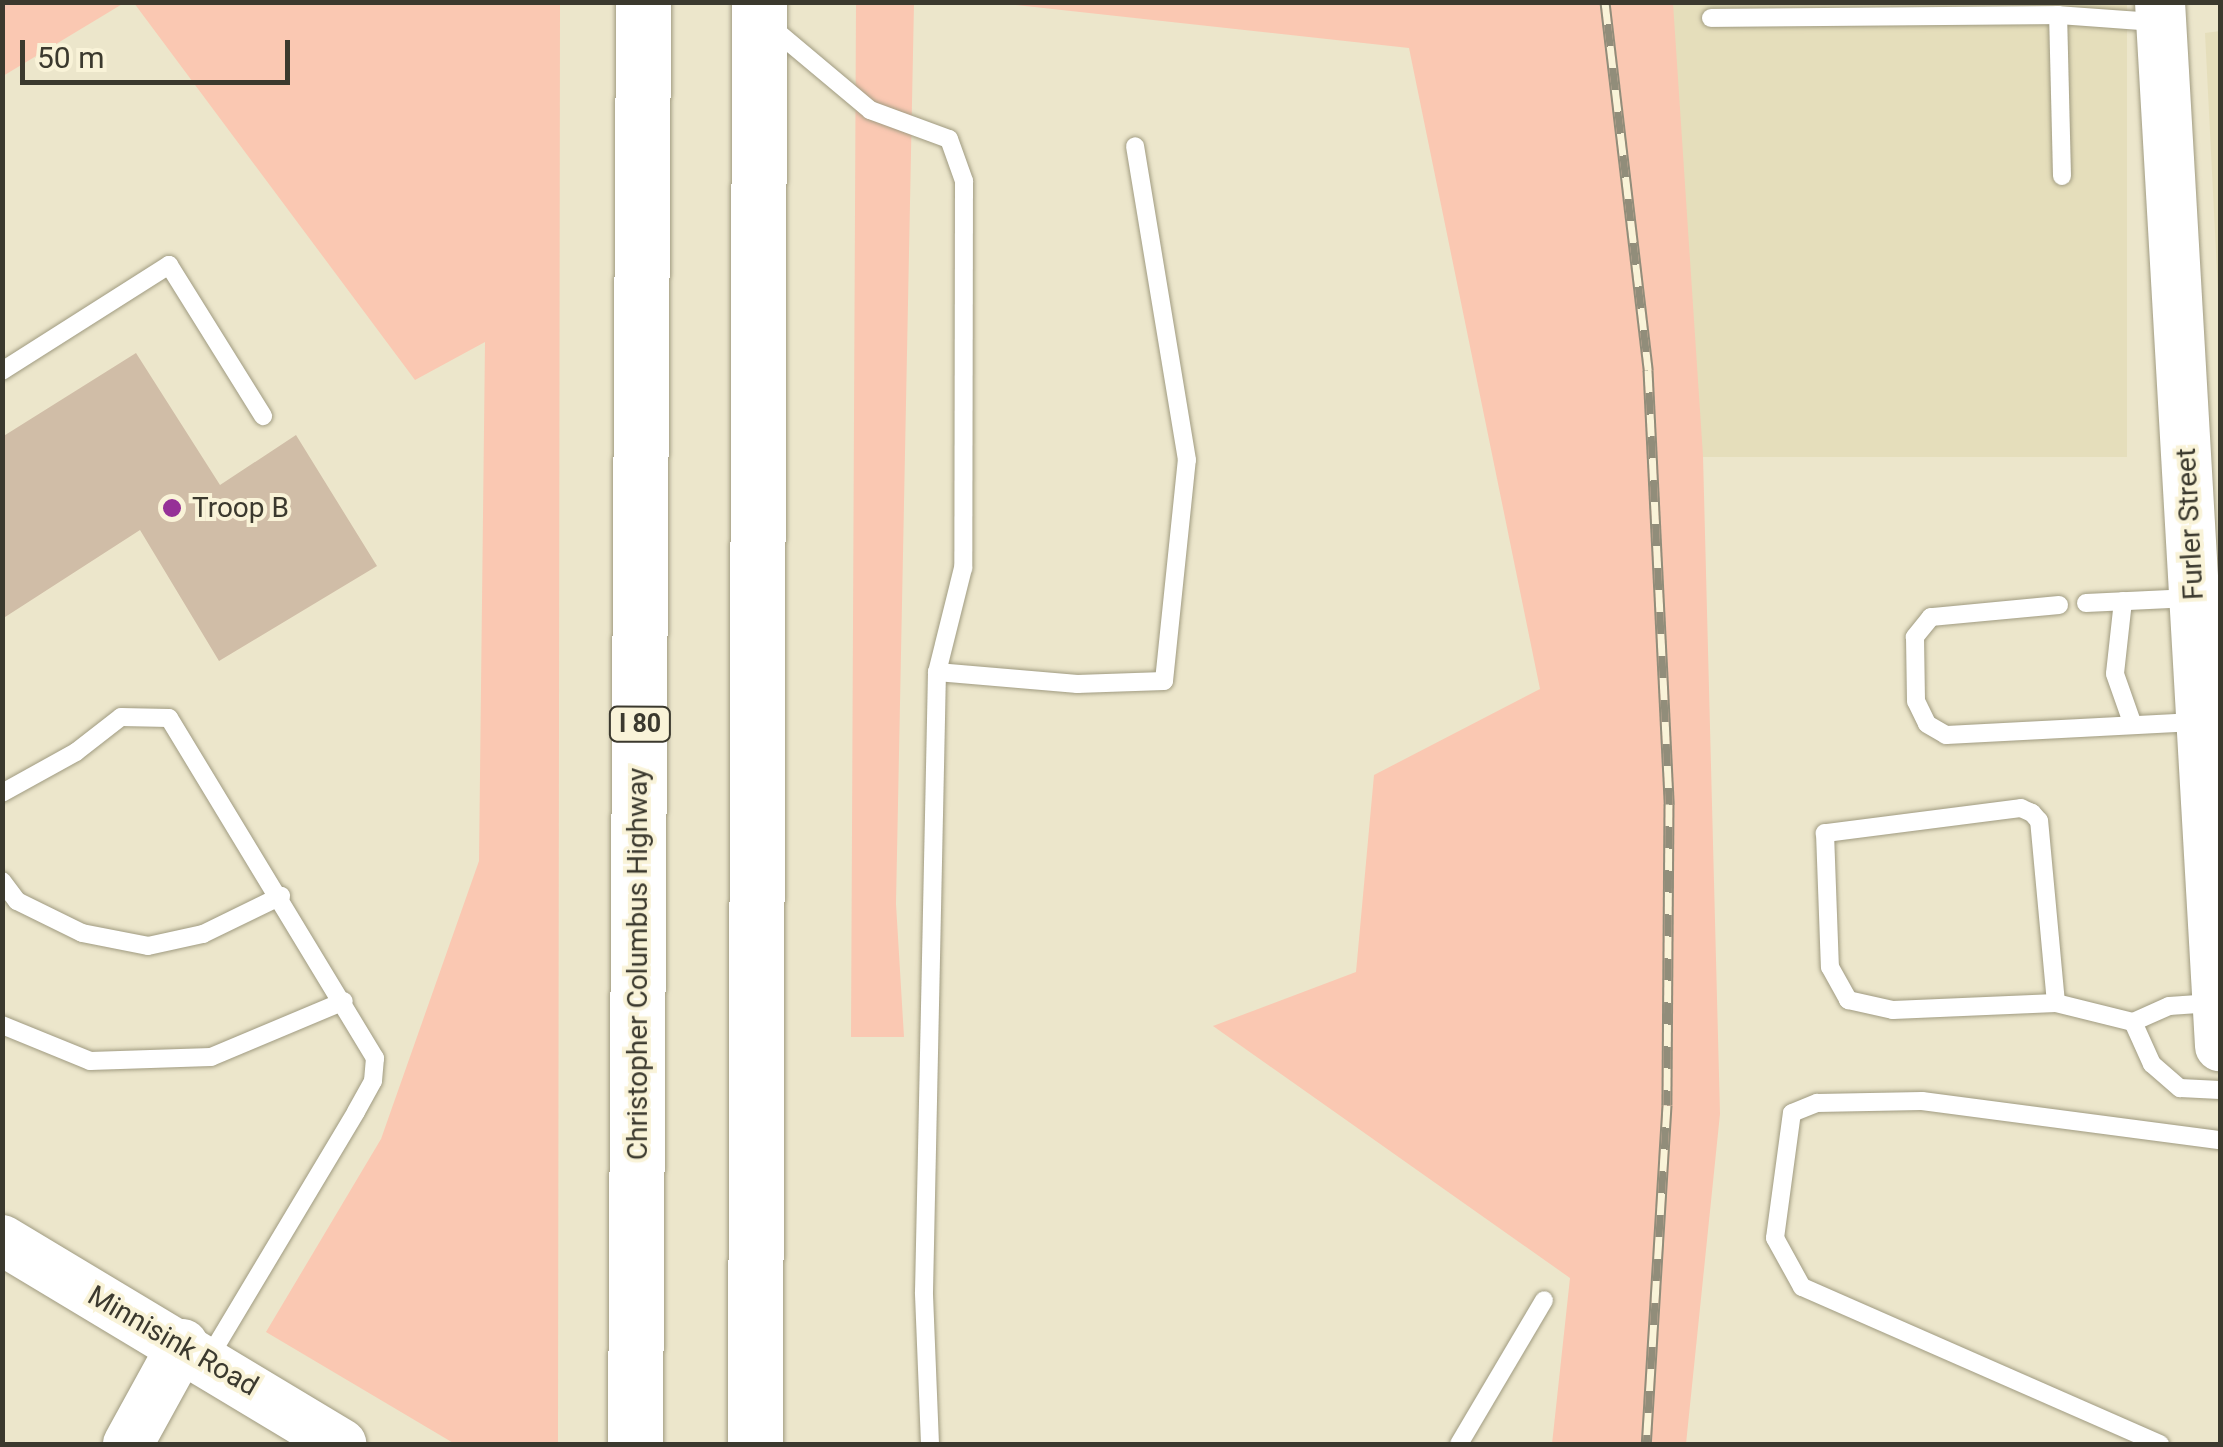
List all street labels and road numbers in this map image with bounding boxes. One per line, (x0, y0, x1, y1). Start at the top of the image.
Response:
street label: Furler Street (2169, 447, 2211, 601)
road number: I 80 (608, 704, 672, 744)
street label: Christopher Columbus Highway (621, 768, 655, 1160)
street label: Minnisink Road (82, 1279, 264, 1403)

